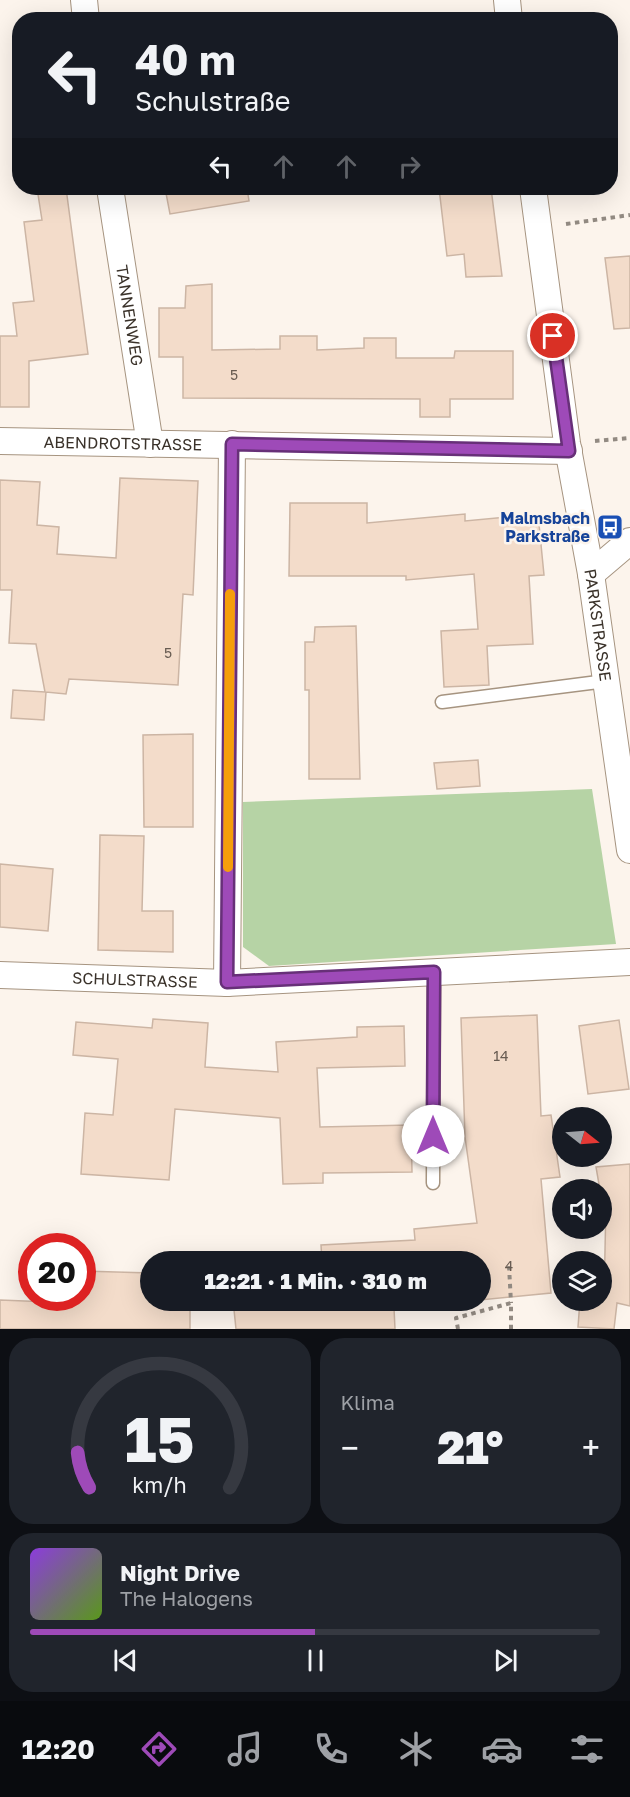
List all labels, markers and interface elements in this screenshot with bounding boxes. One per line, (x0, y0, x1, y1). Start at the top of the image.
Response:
text: 40 m (135, 34, 236, 84)
icon: left (36, 36, 114, 114)
text: Schulstraße (135, 85, 291, 117)
icon: left (204, 150, 237, 183)
icon: ahead (267, 150, 300, 183)
icon: ahead (330, 150, 363, 183)
icon: right (393, 150, 426, 183)
street label: TANNENWEG (112, 264, 148, 367)
pin (527, 310, 578, 361)
icon: arrive (536, 319, 569, 352)
house number: 5 (230, 366, 238, 383)
street label: ABENDROTSTRASSE (44, 432, 202, 455)
place label: Malmsbach Parkstraße (500, 508, 590, 546)
bus stop icon: Malmsbach Parkstraße (595, 512, 625, 542)
street label: PARKSTRASSE (580, 567, 616, 683)
house number: 5 (164, 644, 172, 661)
street label: SCHULSTRASSE (72, 968, 198, 992)
house number: 14 (493, 1047, 509, 1064)
position arrow (401, 1104, 465, 1168)
north arrow (552, 1107, 612, 1167)
map controls (552, 1107, 612, 1311)
button: sound (552, 1179, 612, 1239)
speed limit sign: 20 (18, 1233, 96, 1311)
button: layers (552, 1251, 612, 1311)
house number: 4 (505, 1257, 513, 1274)
text: 12:21 · 1 Min. · 310 m (204, 1267, 427, 1294)
text: Klima (341, 1390, 395, 1414)
text: 15 (125, 1401, 195, 1476)
text: 21° (437, 1420, 503, 1474)
text: − (341, 1428, 359, 1467)
text: + (582, 1428, 600, 1467)
text: km/h (132, 1472, 187, 1498)
text: Night Drive (120, 1559, 240, 1586)
text: The Halogens (120, 1586, 253, 1610)
icon: previous (109, 1644, 142, 1677)
icon: pause (299, 1644, 332, 1677)
icon: next (489, 1644, 522, 1677)
icon: directions (138, 1728, 180, 1770)
icon: music (224, 1728, 266, 1770)
icon: phone (310, 1728, 352, 1770)
icon: climate (395, 1728, 437, 1770)
icon: car (481, 1728, 523, 1770)
icon: filters (566, 1728, 608, 1770)
text: 12:20 (22, 1733, 95, 1765)

